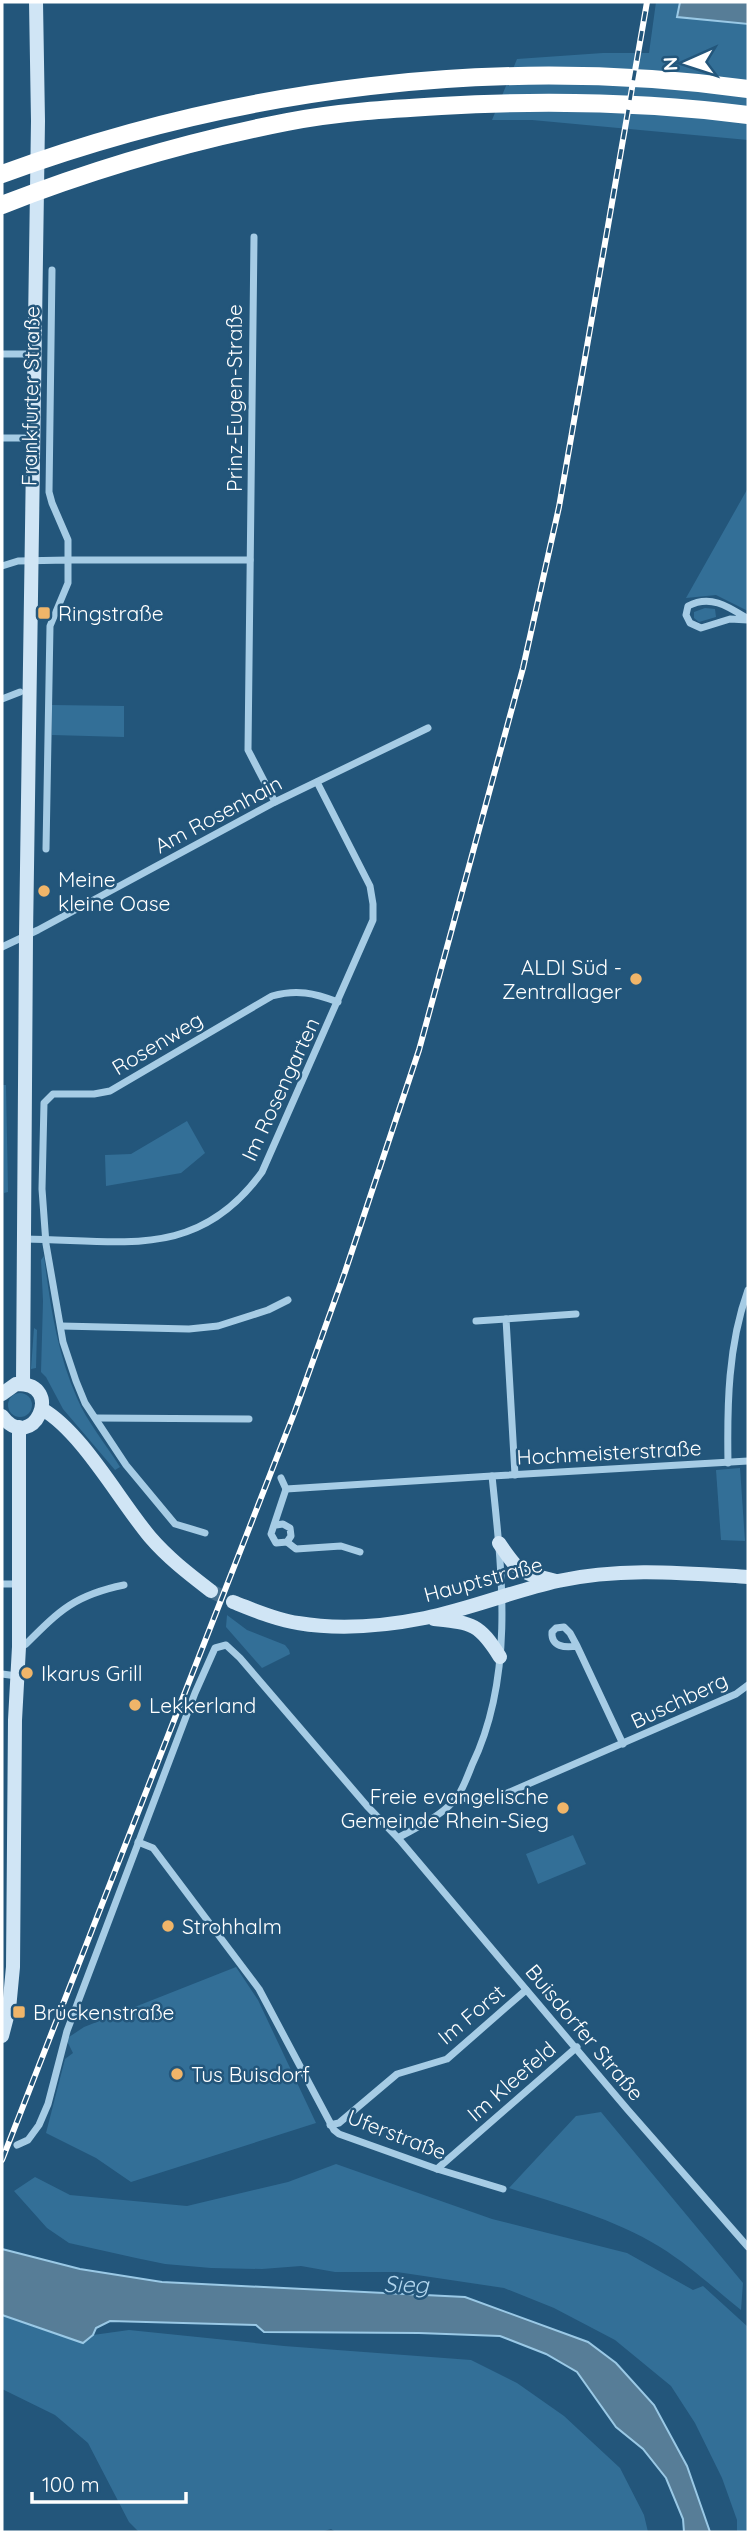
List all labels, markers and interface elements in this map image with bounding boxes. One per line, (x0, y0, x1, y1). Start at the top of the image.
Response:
north arrow (652, 28, 722, 98)
text: N (658, 56, 682, 71)
street label: Prinz-Eugen-Straße (221, 304, 247, 492)
street label: Frankfurter Straße (15, 306, 45, 486)
place label: Ringstraße (58, 600, 164, 626)
marker: Ringstraße (36, 605, 52, 621)
street label: Am Rosenhain (150, 770, 286, 858)
place label: Meine kleine Oase (58, 866, 170, 916)
marker: Meine kleine Oase (36, 883, 52, 899)
place label: ALDI Süd - Zentrallager (502, 954, 622, 1004)
marker: ALDI Süd - Zentrallager (628, 971, 644, 987)
street label: Rosenweg (107, 1006, 207, 1080)
street label: Im Rosengarten (235, 1013, 325, 1165)
street label: Hochmeisterstraße (516, 1434, 702, 1470)
street label: Hauptstraße (421, 1551, 545, 1607)
place label: Ikarus Grill (41, 1660, 143, 1686)
marker: Ikarus Grill (19, 1665, 35, 1681)
street label: Buschberg (626, 1666, 732, 1734)
place label: Lekkerland (149, 1692, 256, 1718)
marker: Lekkerland (127, 1697, 143, 1713)
place label: Freie evangelische Gemeinde Rhein-Sieg (341, 1783, 549, 1833)
marker: Freie evangelische Gemeinde Rhein-Sieg (555, 1800, 571, 1816)
place label: Strohhalm (182, 1913, 282, 1939)
marker: Strohhalm (160, 1918, 176, 1934)
street label: Buisdorfer Straße (520, 1959, 650, 2105)
street label: Im Forst (432, 1979, 510, 2049)
place label: Brückenstraße (33, 1999, 174, 2025)
marker: Brückenstraße (11, 2004, 27, 2020)
street label: Im Kleefeld (461, 2036, 561, 2126)
place label: Tus Buisdorf (191, 2061, 310, 2087)
marker: Tus Buisdorf (169, 2066, 185, 2082)
street label: Uferstraße (344, 2103, 450, 2165)
water label: Sieg (383, 2269, 430, 2299)
scale bar (32, 2460, 186, 2504)
text: 100 m (42, 2471, 100, 2497)

